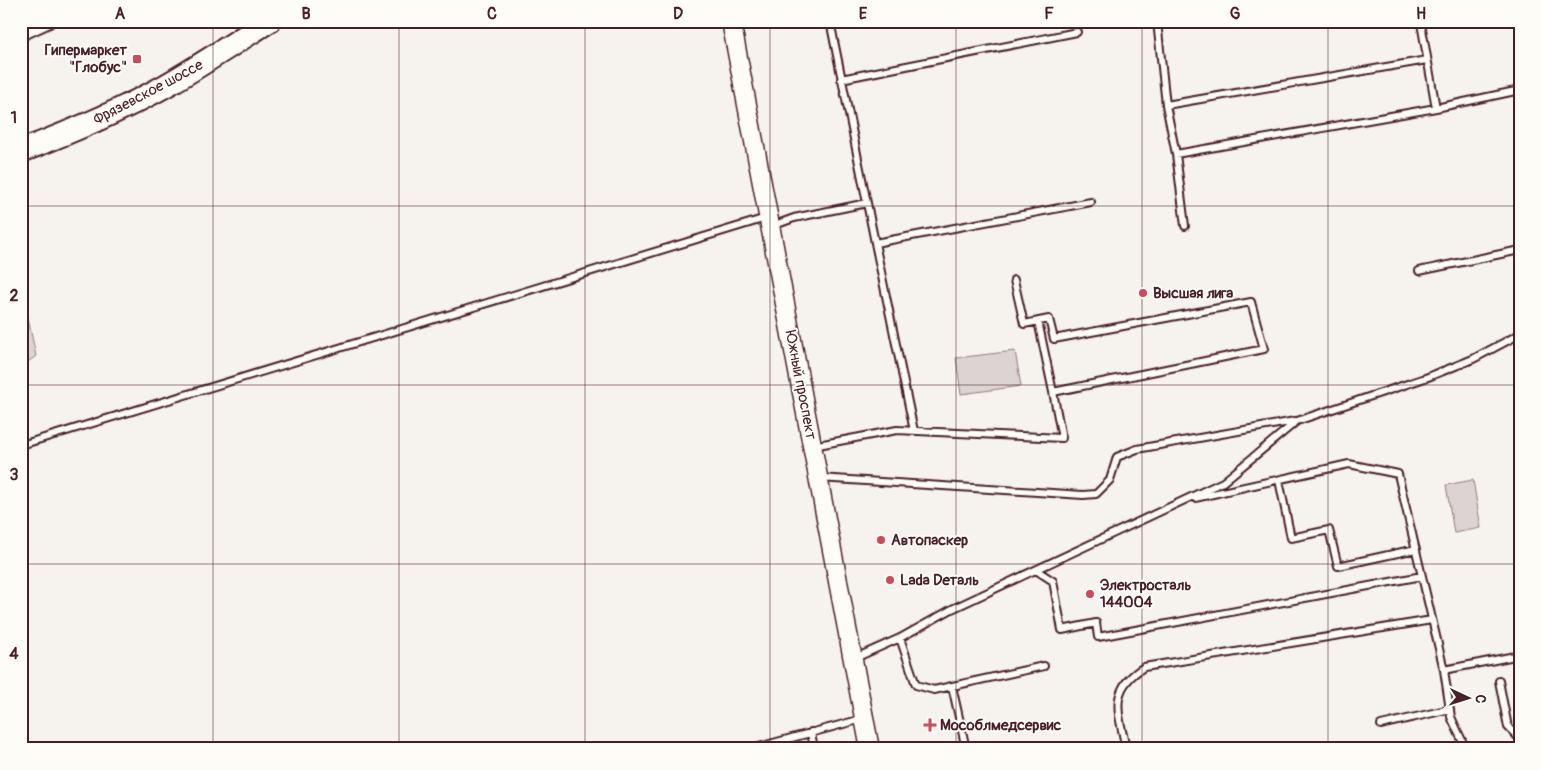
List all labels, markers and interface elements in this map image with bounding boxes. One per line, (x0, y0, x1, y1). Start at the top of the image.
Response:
text: A (115, 4, 126, 24)
text: B (301, 4, 311, 24)
text: C (487, 4, 497, 24)
text: D (673, 4, 683, 24)
text: E (859, 4, 868, 24)
text: F (1044, 4, 1054, 24)
text: G (1230, 4, 1241, 24)
text: H (1416, 4, 1426, 24)
place label: Гипермаркет "Глобус" (44, 41, 127, 77)
marker: Гипермаркет "Глобус" (131, 53, 143, 65)
street label: Фрязевское шоссе (90, 55, 207, 129)
text: 1 (11, 108, 17, 128)
place label: Высшая лига (1153, 284, 1233, 303)
text: 2 (10, 286, 19, 306)
marker: Высшая лига (1137, 287, 1149, 299)
street label: Южный проспект (781, 329, 820, 442)
text: 3 (10, 465, 19, 485)
place label: Автопаскер (891, 531, 968, 550)
marker: Автопаскер (875, 534, 887, 546)
place label: Lada Dеталь (900, 571, 979, 590)
marker: Lada Dеталь (884, 574, 896, 586)
place label: Электросталь 144004 (1100, 576, 1191, 612)
marker: Электросталь 144004 (1084, 588, 1096, 600)
text: 4 (9, 644, 19, 664)
north arrow (1444, 672, 1494, 722)
text: С (1472, 694, 1489, 704)
place label: Мособлмедсервис (940, 716, 1061, 735)
marker: Мособлмедсервис (924, 719, 936, 731)

